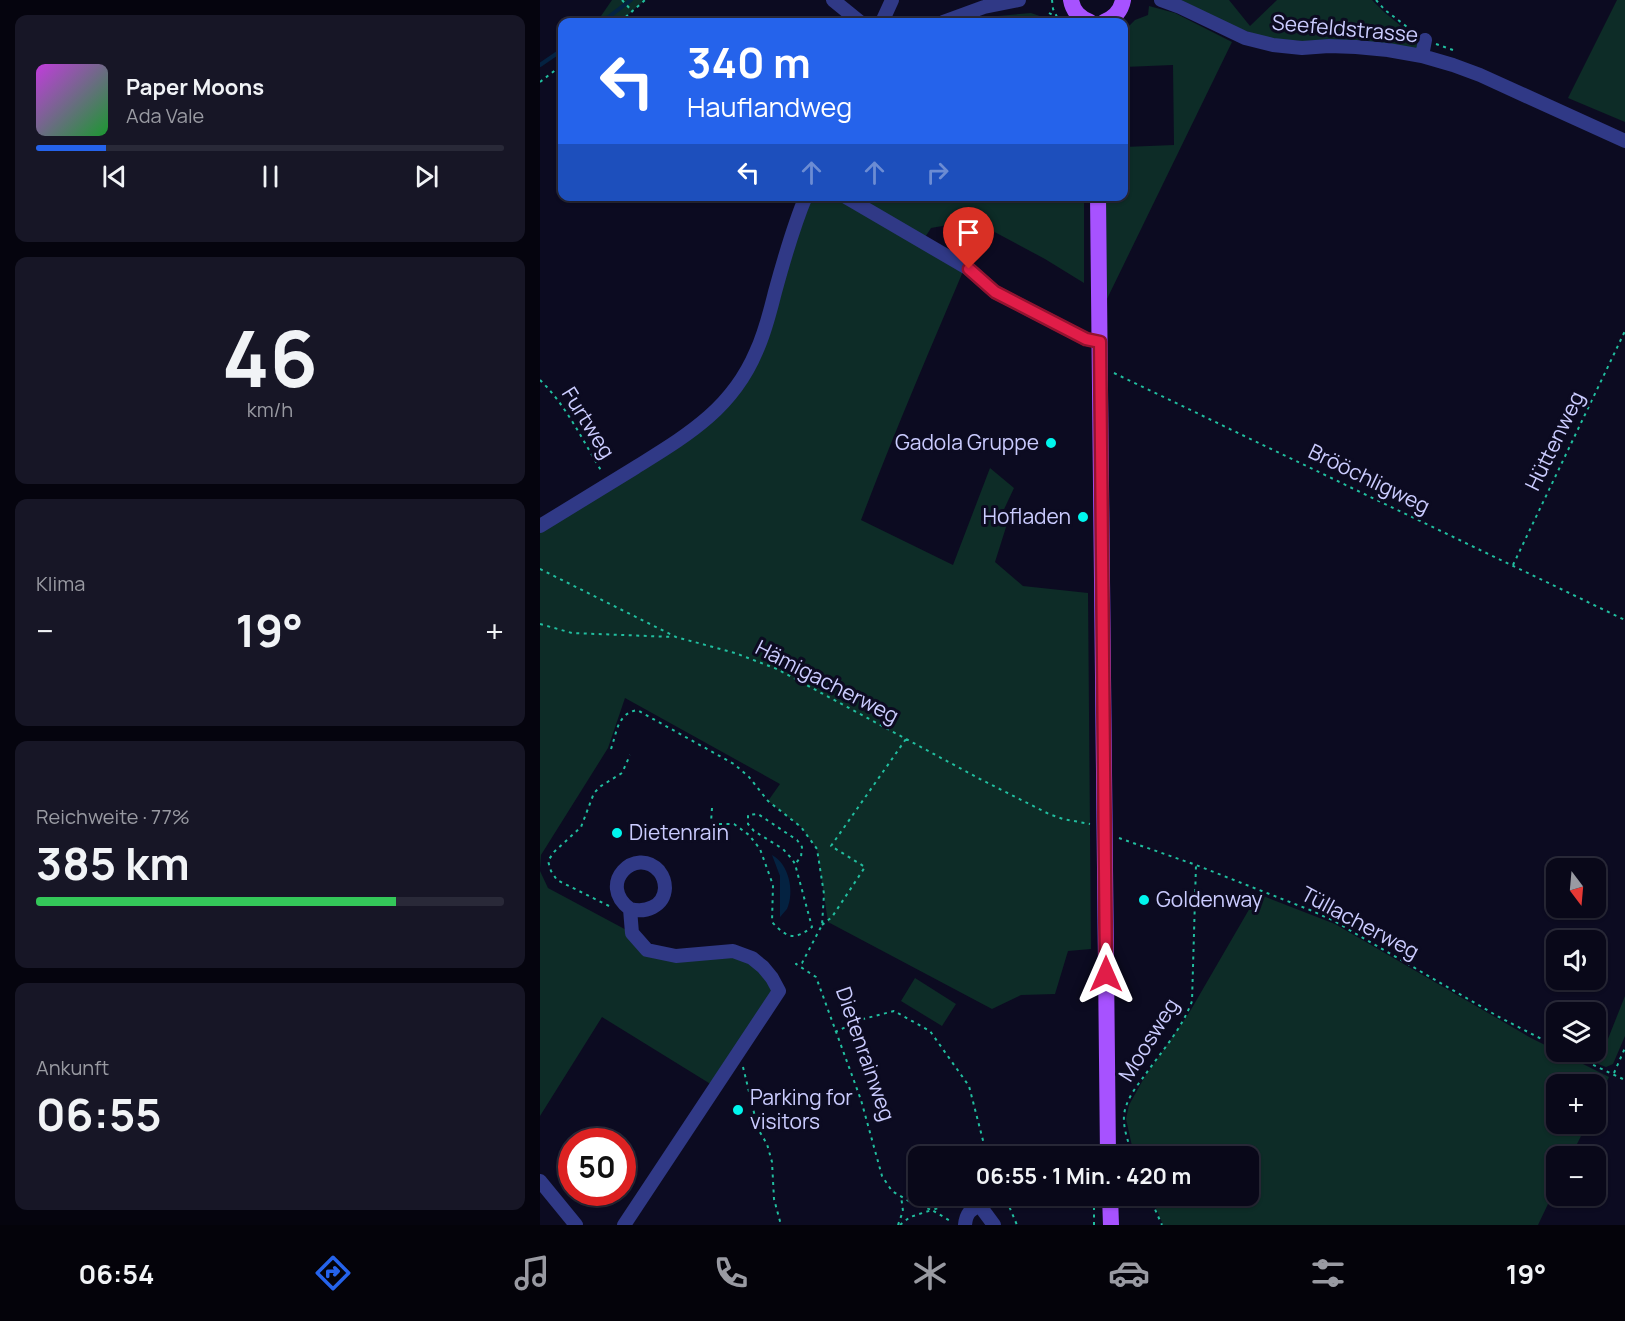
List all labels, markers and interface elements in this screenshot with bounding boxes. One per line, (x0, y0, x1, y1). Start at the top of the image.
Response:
street label: Seefeldstrasse (1271, 8, 1419, 48)
text: 340 m (687, 33, 811, 91)
icon: left (588, 42, 666, 120)
text: Paper Moons (126, 72, 264, 102)
text: Hauflandweg (687, 88, 852, 125)
text: Ada Vale (126, 102, 204, 129)
icon: left (732, 156, 765, 189)
icon: ahead (795, 156, 828, 189)
icon: ahead (858, 156, 891, 189)
icon: right (921, 156, 954, 189)
icon: previous (98, 160, 131, 193)
icon: pause (254, 160, 287, 193)
icon: next (410, 160, 443, 193)
pin (943, 207, 994, 269)
icon: arrive (952, 216, 985, 249)
text: 46 (222, 304, 318, 410)
street label: Furtweg (556, 381, 622, 464)
street label: Hüttenweg (1518, 386, 1590, 495)
text: km/h (247, 396, 293, 423)
place label: Gadola Gruppe (895, 428, 1039, 456)
marker: Gadola Gruppe (1044, 436, 1058, 450)
street label: Brööchligweg (1304, 437, 1435, 520)
place label: Hofladen (983, 502, 1071, 530)
marker: Hofladen (1076, 510, 1090, 524)
text: Klima (36, 570, 85, 597)
text: 19° (235, 599, 303, 661)
text: − (36, 608, 54, 653)
text: + (485, 608, 504, 653)
street label: Hämigacherweg (751, 633, 904, 729)
text: Reichweite · 77% (36, 803, 190, 830)
place label: Dietenrain (629, 818, 729, 846)
marker: Dietenrain (610, 826, 624, 840)
text: 385 km (36, 832, 190, 894)
north arrow (1546, 858, 1606, 918)
map controls (1546, 858, 1606, 1206)
street label: Tüllacherweg (1297, 879, 1424, 965)
place label: Goldenway (1156, 885, 1263, 913)
marker: Goldenway (1137, 893, 1151, 907)
button: sound (1546, 930, 1606, 990)
position arrow (1074, 942, 1138, 1006)
street label: Dietenrainweg (830, 983, 902, 1125)
street label: Moosweg (1112, 992, 1185, 1086)
button: layers (1546, 1002, 1606, 1062)
text: Ankunft (36, 1054, 109, 1081)
button: + (1546, 1074, 1606, 1134)
text: 06:55 (36, 1083, 162, 1145)
place label: Parking for visitors (750, 1083, 853, 1135)
marker: Parking for visitors (731, 1103, 745, 1117)
speed limit sign: 50 (558, 1128, 636, 1206)
button: − (1546, 1146, 1606, 1206)
text: 06:55 · 1 Min. · 420 m (976, 1161, 1191, 1191)
icon: directions (312, 1252, 354, 1294)
icon: music (511, 1252, 553, 1294)
icon: phone (710, 1252, 752, 1294)
icon: climate (909, 1252, 951, 1294)
icon: car (1108, 1252, 1150, 1294)
icon: filters (1307, 1252, 1349, 1294)
text: 06:54 (79, 1255, 155, 1292)
text: 19° (1506, 1255, 1546, 1292)

